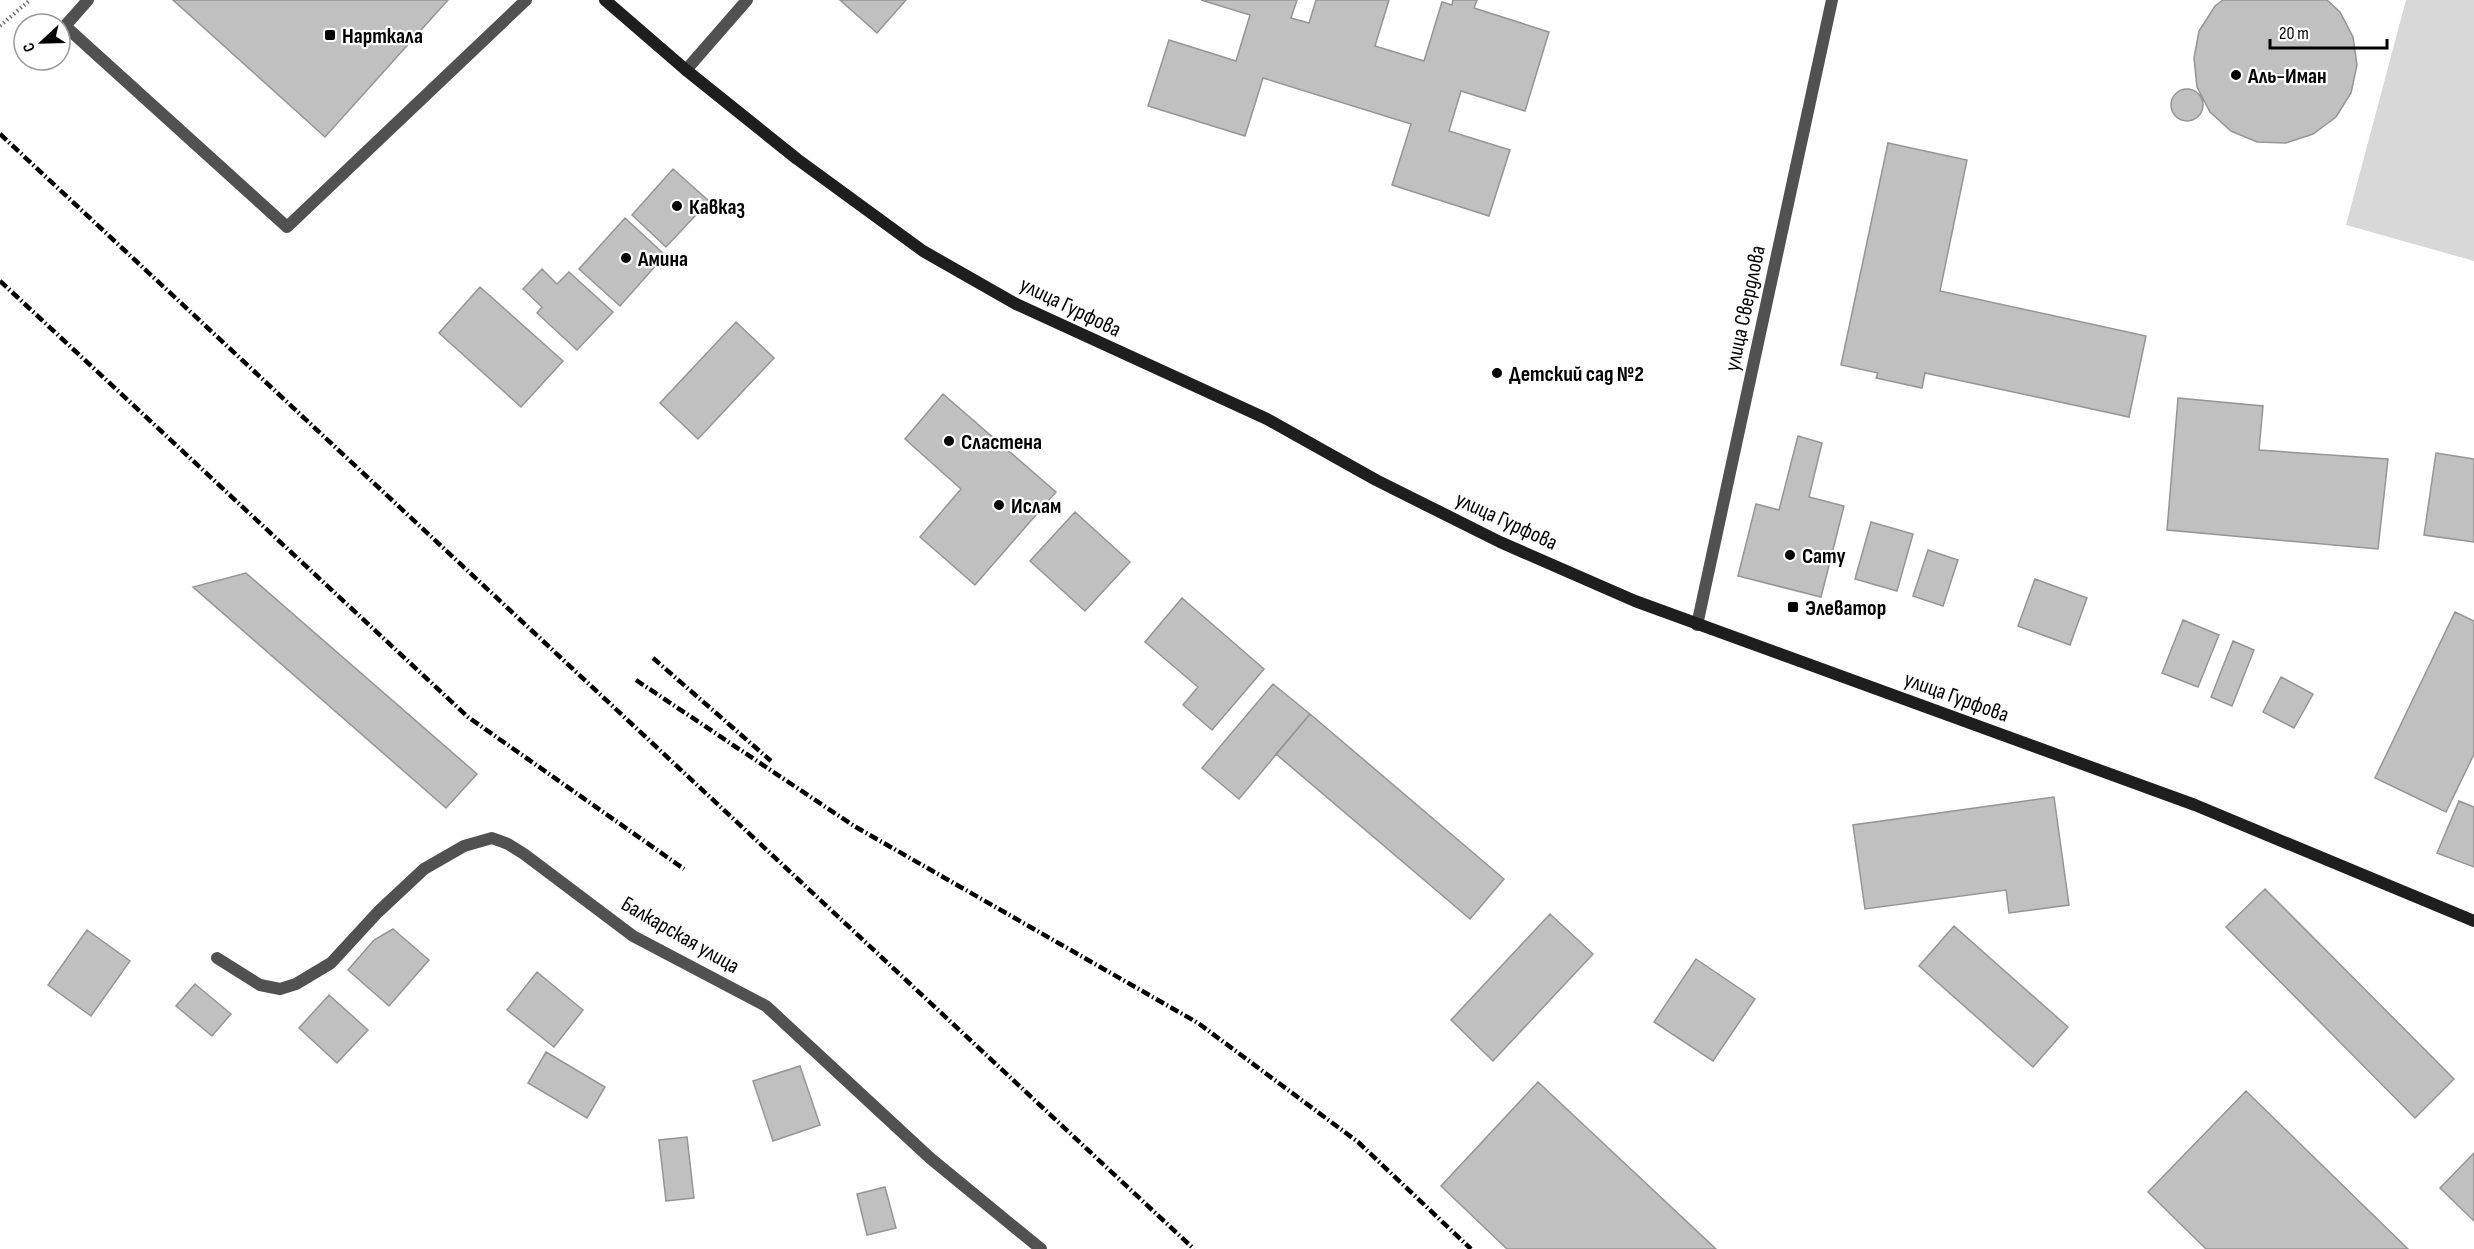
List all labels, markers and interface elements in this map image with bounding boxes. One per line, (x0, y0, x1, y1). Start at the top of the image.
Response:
north arrow (12, 12, 72, 72)
scale bar (2270, 12, 2387, 50)
place label: Нарткала (342, 23, 423, 50)
text: 20 m (2279, 23, 2309, 44)
marker: Нарткала (323, 28, 337, 42)
text: С (19, 40, 40, 54)
place label: Аль-Иман (2247, 63, 2327, 90)
marker: Аль-Иман (2229, 68, 2243, 82)
place label: Кавказ (689, 194, 745, 221)
marker: Кавказ (670, 199, 684, 213)
street label: улица Свердлова (1719, 243, 1772, 374)
place label: Амина (637, 246, 688, 273)
marker: Амина (619, 251, 633, 265)
street label: улица Гурфова (1015, 271, 1125, 343)
place label: Детский сад №2 (1509, 361, 1644, 388)
marker: Детский сад №2 (1490, 366, 1504, 380)
place label: Сластена (961, 429, 1042, 456)
marker: Сластена (942, 434, 956, 448)
street label: улица Гурфова (1451, 486, 1562, 557)
place label: Ислам (1011, 493, 1061, 520)
marker: Ислам (992, 498, 1006, 512)
place label: Сату (1802, 543, 1846, 570)
marker: Сату (1783, 548, 1797, 562)
place label: Элеватор (1805, 595, 1886, 622)
marker: Элеватор (1786, 600, 1800, 614)
street label: улица Гурфова (1900, 666, 2013, 729)
street label: Балкарская улица (616, 891, 744, 980)

